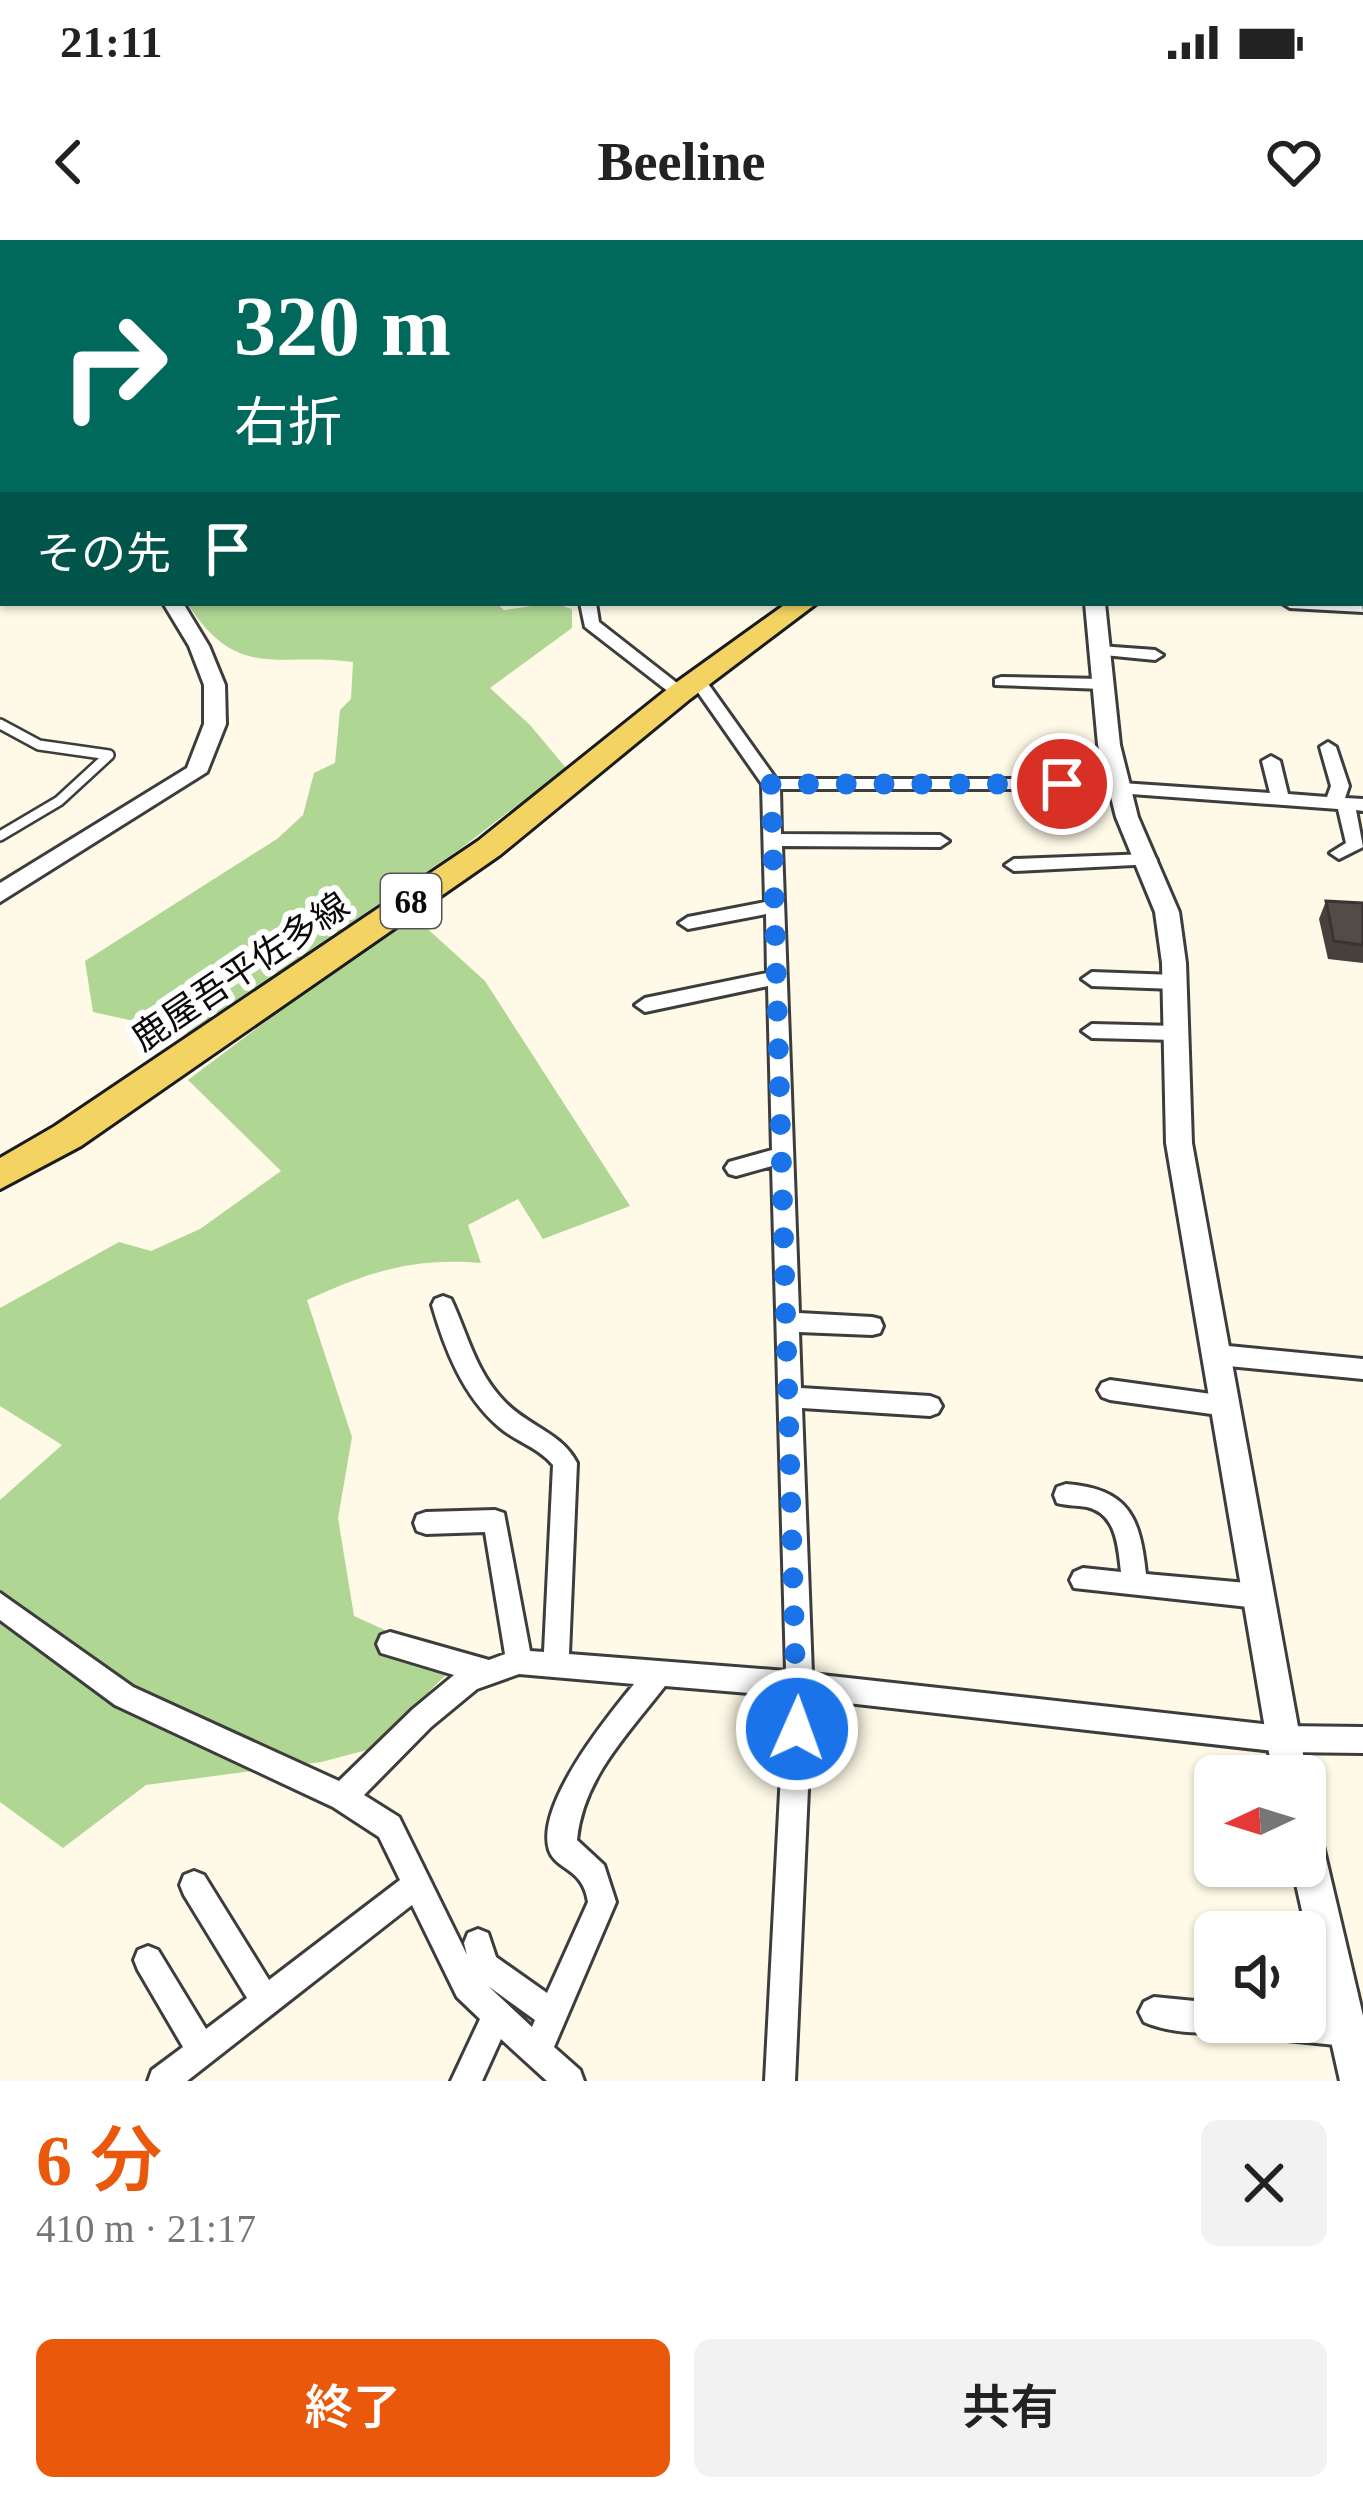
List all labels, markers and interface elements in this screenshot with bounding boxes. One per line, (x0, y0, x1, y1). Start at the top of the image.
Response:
text: 21:11 (60, 17, 163, 67)
icon: back (36, 129, 102, 195)
icon: heart (1261, 129, 1327, 195)
text: Beeline (598, 132, 765, 192)
text: 320 m (234, 280, 451, 373)
icon: right (36, 288, 192, 444)
text: 右折 (234, 393, 342, 453)
icon: arrive (195, 516, 261, 582)
text: その先 (36, 529, 171, 579)
pin (1011, 733, 1113, 835)
icon: arrive (1029, 751, 1095, 817)
road number: 68 (381, 874, 441, 928)
street label: 鹿屋吾平佐多線 (125, 885, 356, 1059)
position arrow (734, 1666, 860, 1792)
north arrow (1194, 1755, 1326, 1887)
map controls (1194, 1755, 1326, 2043)
button: sound (1194, 1911, 1326, 2043)
button: close (1201, 2120, 1327, 2246)
text: 6 分 (36, 2121, 162, 2201)
text: 410 m · 21:17 (36, 2207, 256, 2250)
button: 終了 (36, 2339, 670, 2477)
button: 共有 (694, 2339, 1327, 2477)

